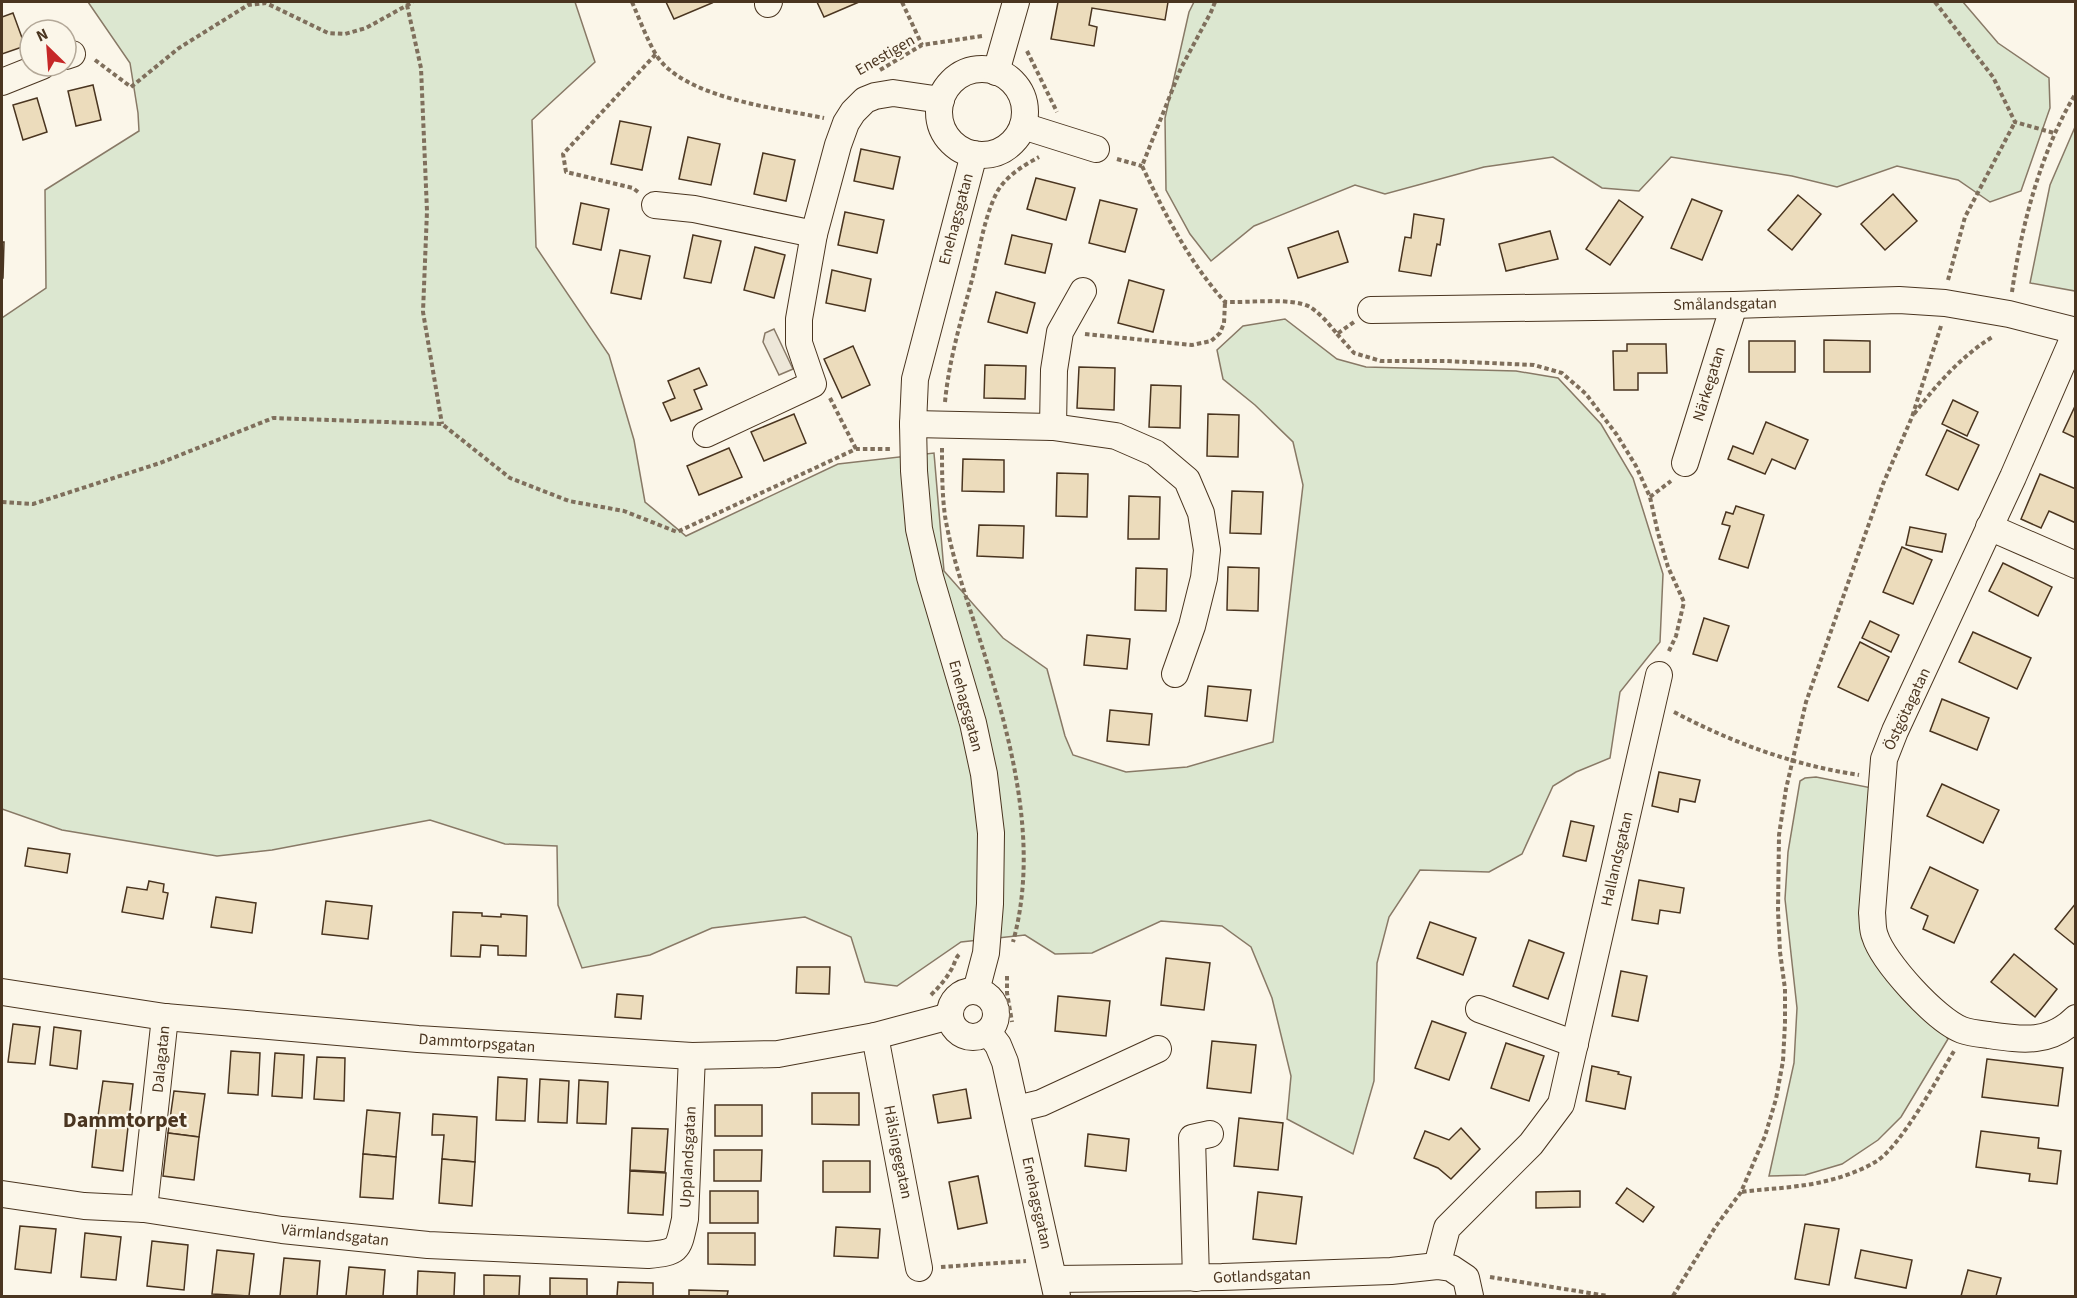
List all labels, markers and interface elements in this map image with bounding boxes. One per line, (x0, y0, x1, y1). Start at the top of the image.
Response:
north arrow (18, 18, 78, 78)
text: N (33, 23, 52, 48)
street label: Enestigen (851, 29, 919, 81)
street label: Enehagsgatan (933, 171, 979, 267)
street label: Smålandsgatan (1673, 292, 1777, 316)
street label: Närkegatan (1687, 344, 1731, 424)
street label: Enehagsgatan (943, 658, 989, 754)
street label: Östgötagatan (1878, 664, 1936, 754)
street label: Hallandsgatan (1595, 809, 1639, 909)
street label: Dalagatan (147, 1024, 175, 1094)
street label: Dammtorpsgatan (418, 1028, 536, 1058)
street label: Hälsingegatan (878, 1103, 918, 1201)
district label: Dammtorpet (63, 1104, 188, 1136)
street label: Upplandsgatan (674, 1105, 702, 1209)
street label: Enehagsgatan (1016, 1155, 1058, 1251)
street label: Värmlandsgatan (280, 1218, 390, 1252)
street label: Gotlandsgatan (1213, 1263, 1311, 1289)

